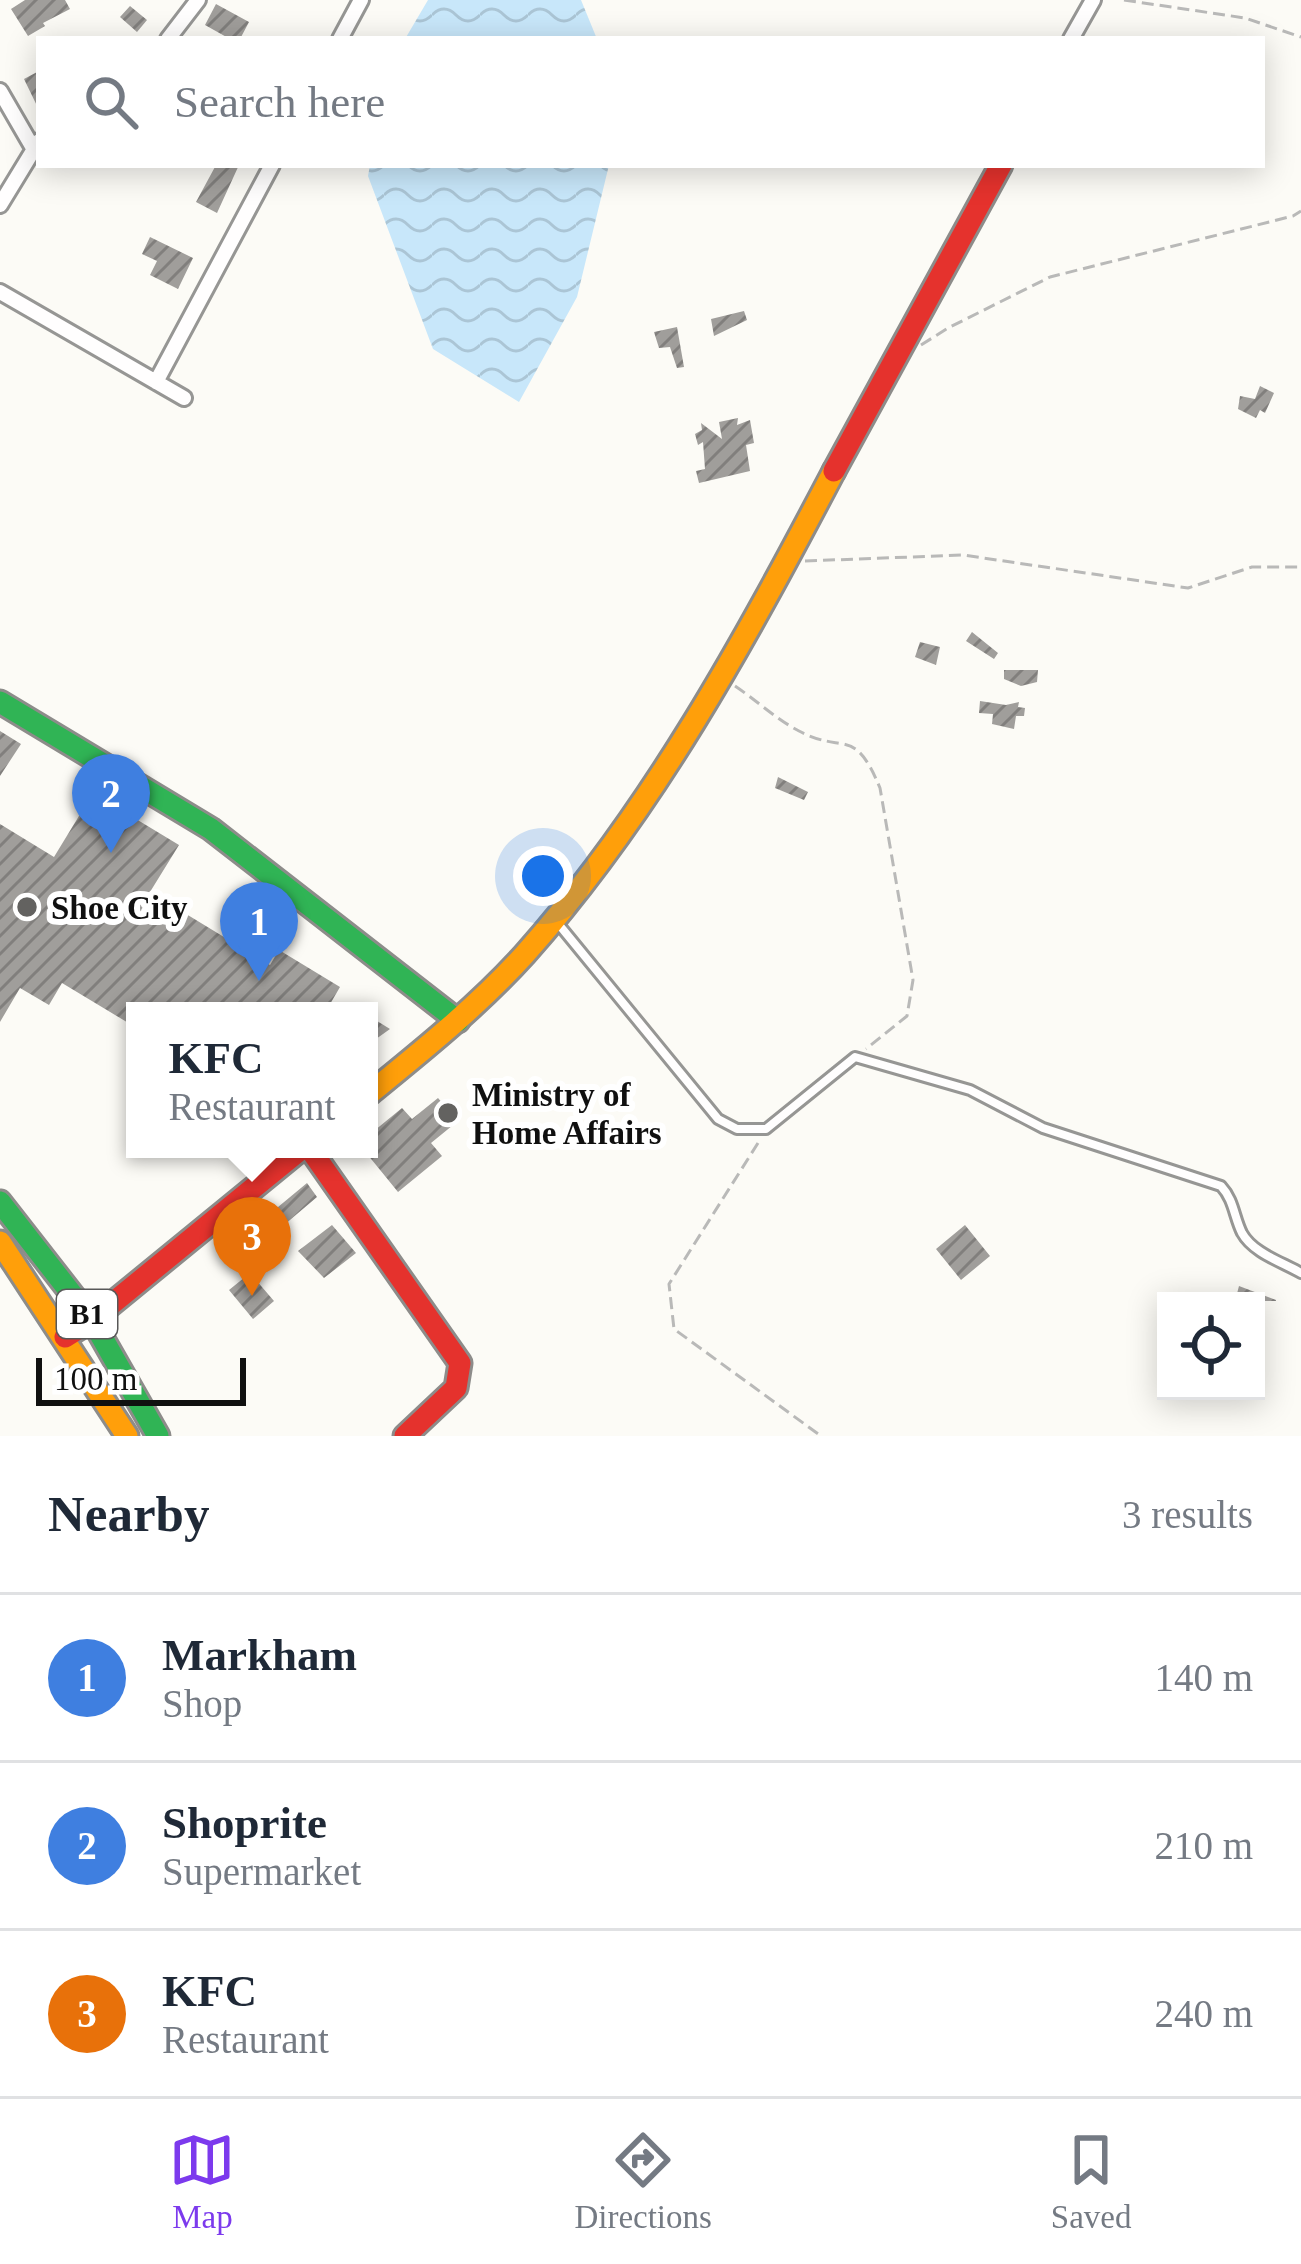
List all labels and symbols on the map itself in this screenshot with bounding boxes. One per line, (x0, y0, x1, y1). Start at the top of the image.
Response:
pin: 2 (72, 754, 150, 853)
your location (513, 846, 573, 906)
pin: 1 (220, 882, 298, 981)
place label: Shoe City (51, 890, 188, 926)
marker: Shoe City (14, 894, 40, 920)
place label: Ministry of Home Affairs (472, 1077, 662, 1151)
marker: Ministry of Home Affairs (435, 1100, 461, 1126)
pin: 3 (213, 1197, 291, 1296)
road number: B1 (57, 1290, 117, 1338)
scale bar (36, 1352, 246, 1405)

